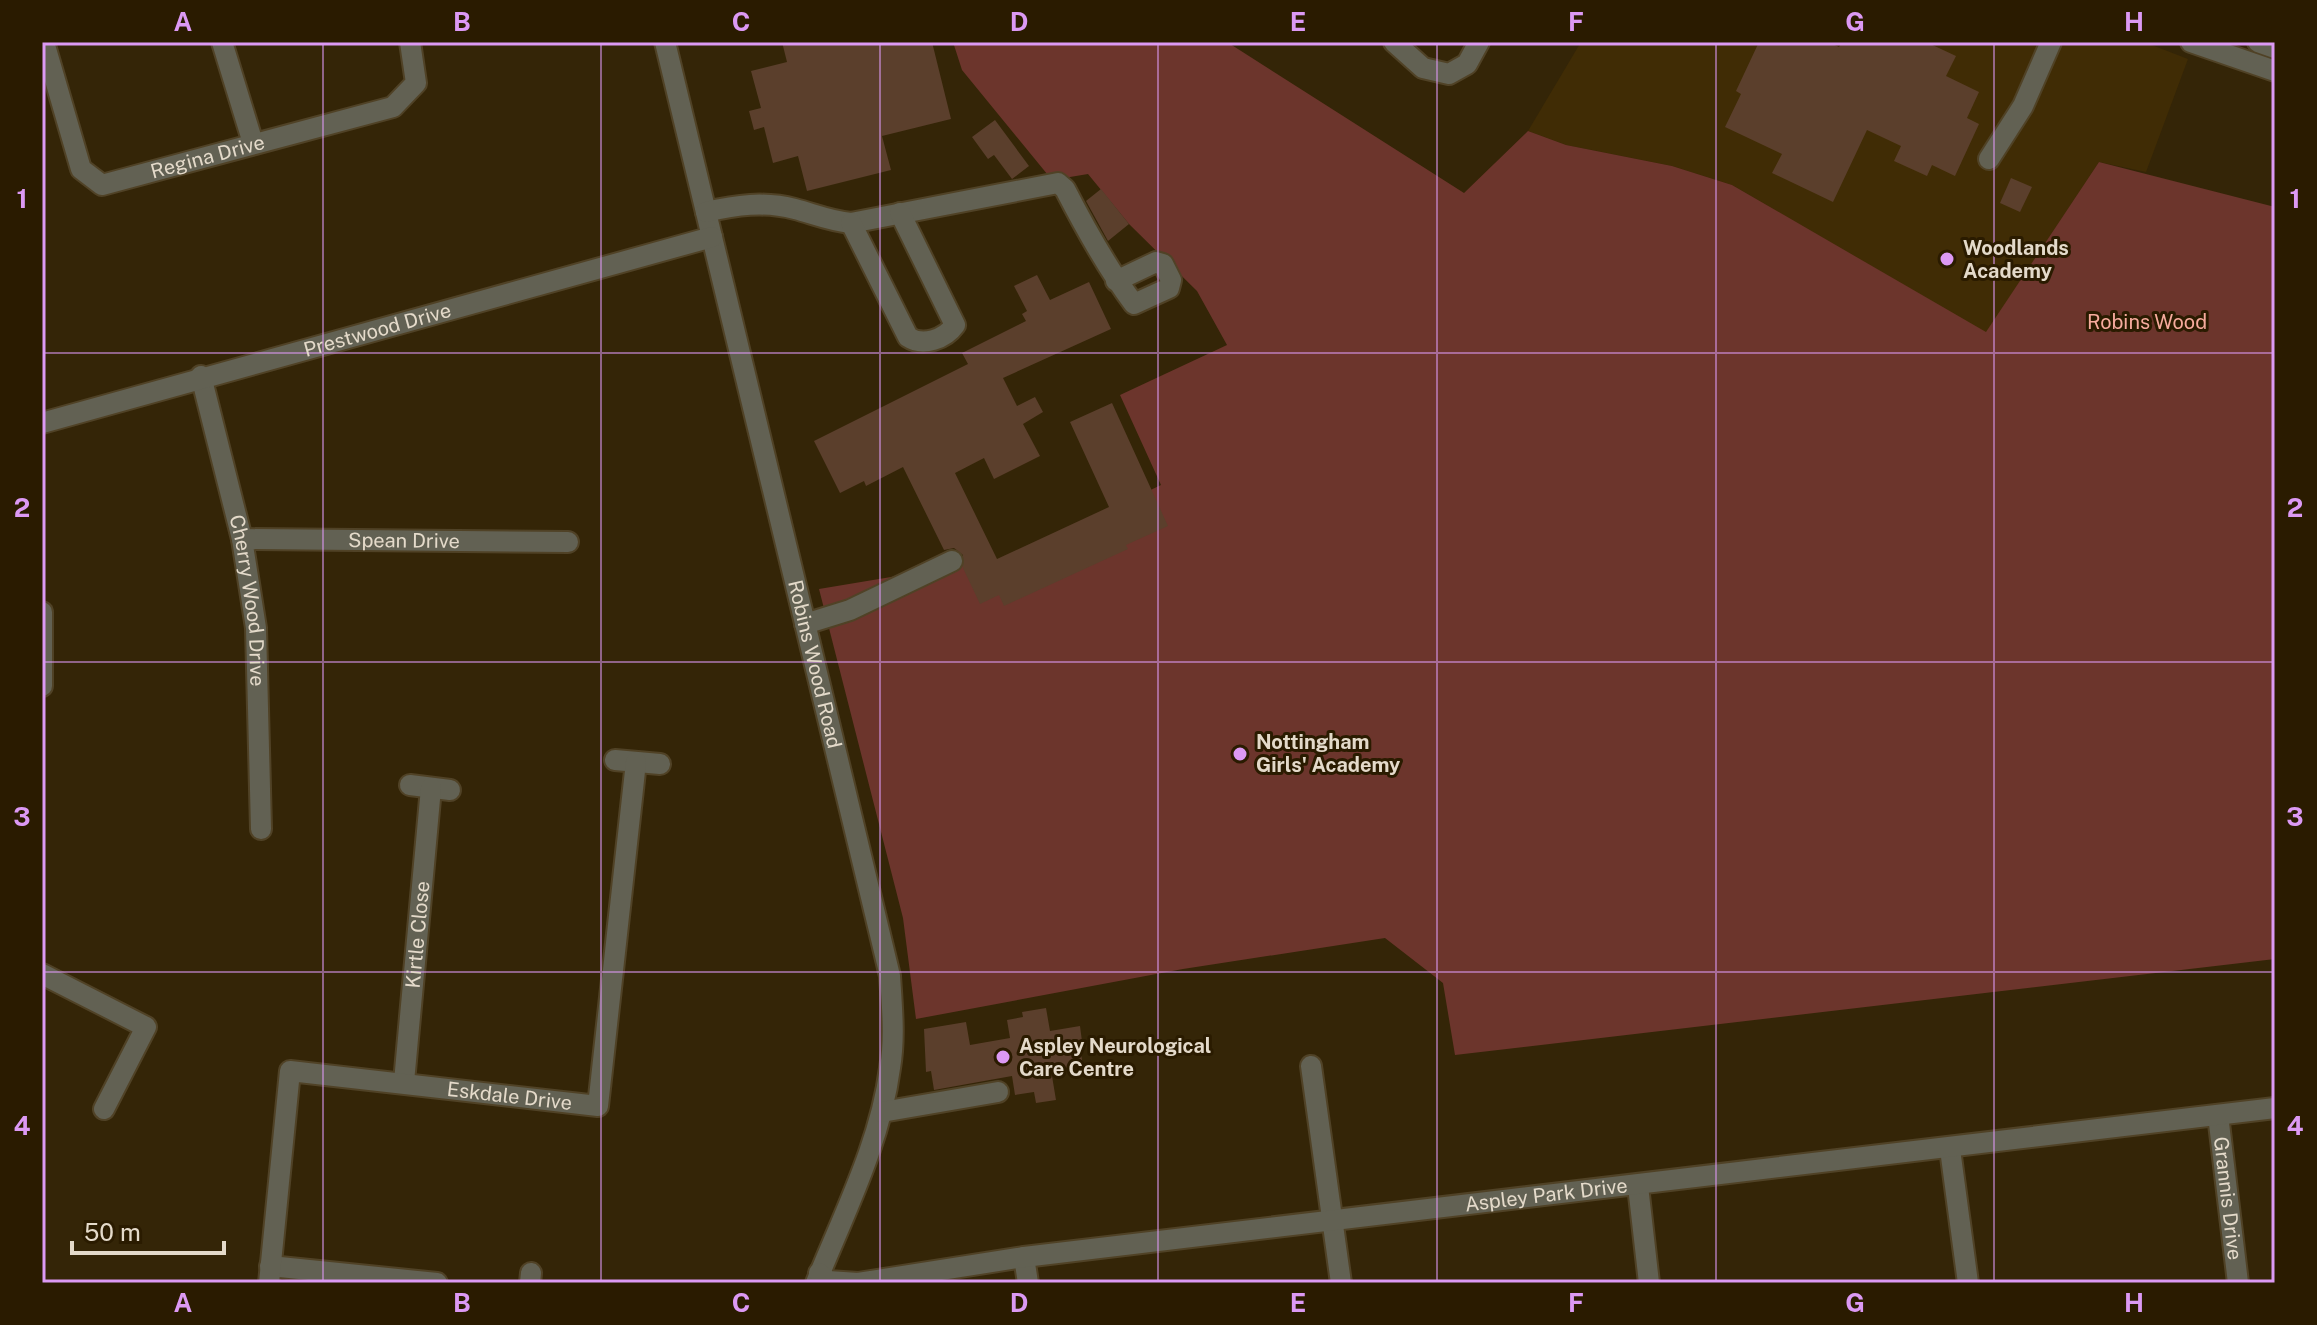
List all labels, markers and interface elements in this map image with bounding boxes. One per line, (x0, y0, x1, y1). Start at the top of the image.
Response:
text: A (174, 6, 193, 37)
text: B (453, 6, 471, 37)
text: C (732, 6, 750, 37)
text: D (1010, 6, 1028, 37)
text: E (1290, 6, 1306, 37)
text: F (1568, 6, 1584, 37)
text: G (1845, 6, 1865, 37)
text: H (2124, 6, 2144, 37)
street label: Regina Drive (148, 130, 267, 183)
text: 1 (16, 183, 28, 214)
text: 1 (2289, 183, 2301, 214)
place label: Woodlands Academy (1963, 236, 2069, 283)
marker: Woodlands Academy (1938, 250, 1956, 268)
street label: Prestwood Drive (301, 298, 454, 362)
park label: Robins Wood (2087, 310, 2207, 334)
text: 2 (14, 492, 30, 523)
text: 2 (2287, 492, 2303, 523)
street label: Cherry Wood Drive (224, 512, 269, 687)
street label: Spean Drive (348, 528, 460, 553)
street label: Robins Wood Road (783, 578, 847, 751)
place label: Nottingham Girls' Academy (1256, 730, 1400, 777)
marker: Nottingham Girls' Academy (1231, 745, 1249, 763)
text: 3 (13, 801, 31, 832)
text: 3 (2286, 801, 2304, 832)
street label: Kirtle Close (401, 880, 434, 989)
place label: Aspley Neurological Care Centre (1019, 1034, 1211, 1081)
marker: Aspley Neurological Care Centre (994, 1048, 1012, 1066)
street label: Eskdale Drive (446, 1077, 573, 1115)
text: 4 (13, 1110, 31, 1141)
text: 4 (2286, 1110, 2304, 1141)
street label: Grannis Drive (2209, 1135, 2247, 1261)
street label: Aspley Park Drive (1463, 1173, 1629, 1216)
scale bar (72, 1205, 224, 1255)
text: 50 m (84, 1218, 141, 1246)
text: A (174, 1287, 193, 1318)
text: B (453, 1287, 471, 1318)
text: C (732, 1287, 750, 1318)
text: D (1010, 1287, 1028, 1318)
text: E (1290, 1287, 1306, 1318)
text: F (1568, 1287, 1584, 1318)
text: G (1845, 1287, 1865, 1318)
text: H (2124, 1287, 2144, 1318)

